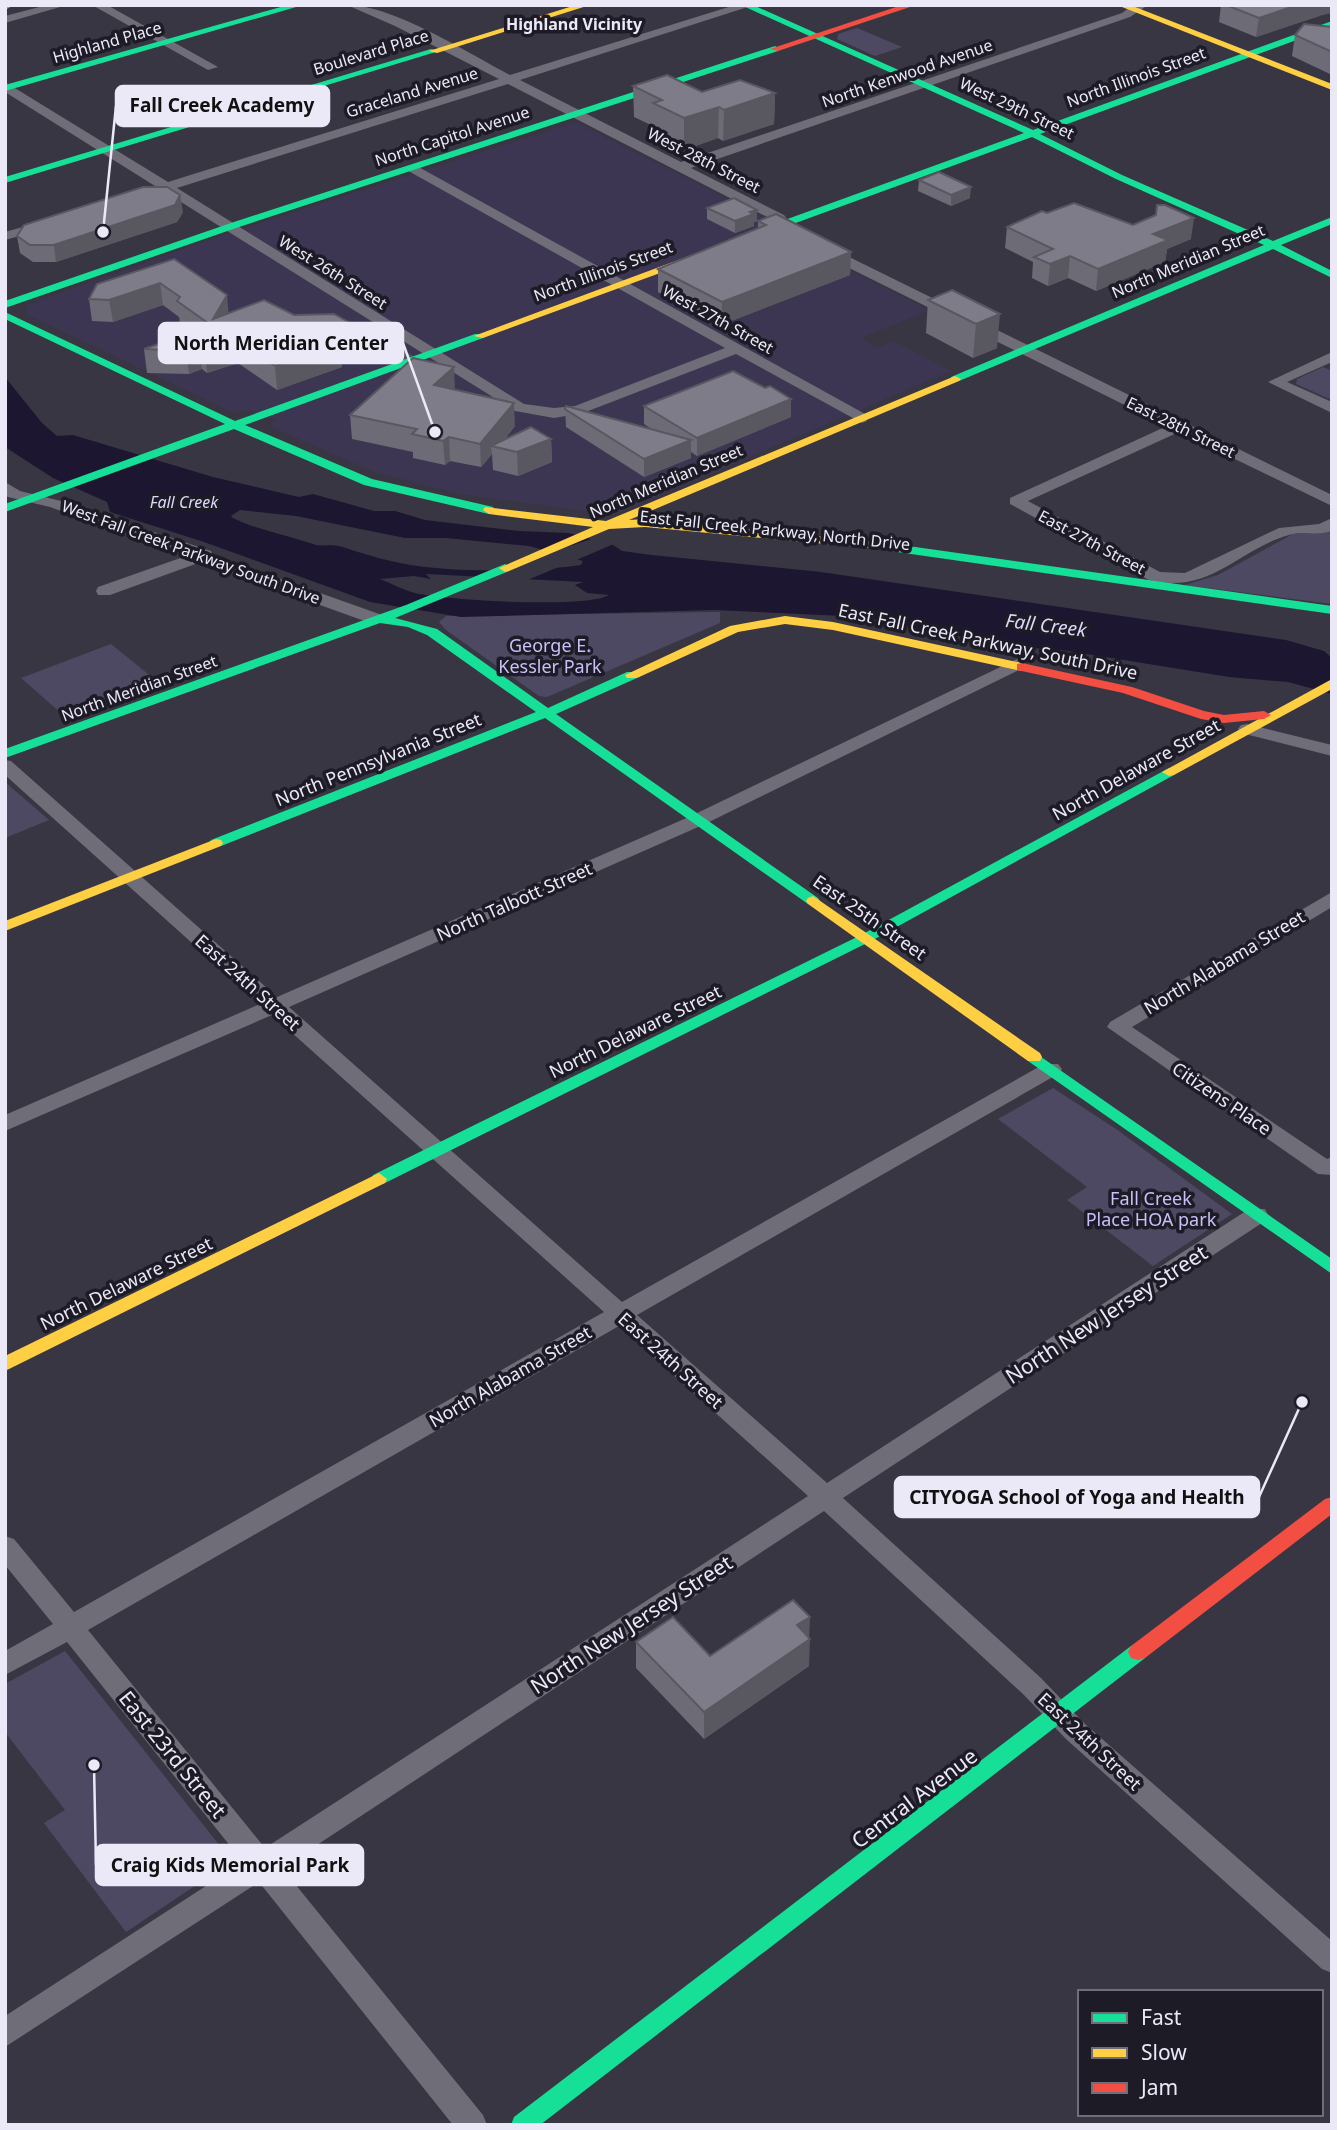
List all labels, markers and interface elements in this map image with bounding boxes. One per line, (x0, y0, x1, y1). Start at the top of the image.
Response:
district label: Highland Vicinity (506, 13, 643, 35)
street label: Highland Place (50, 16, 164, 68)
street label: Boulevard Place (311, 24, 431, 80)
street label: North Kenwood Avenue (819, 33, 995, 113)
street label: North Illinois Street (1064, 42, 1209, 112)
street label: Graceland Avenue (343, 61, 481, 123)
street label: West 29th Street (956, 72, 1078, 144)
callout: Fall Creek Academy (116, 86, 329, 126)
text: Fall Creek Academy (130, 92, 315, 118)
street label: North Capitol Avenue (372, 101, 532, 171)
street label: West 28th Street (644, 122, 764, 198)
street label: North Meridian Street (1108, 219, 1268, 303)
street label: West 26th Street (275, 230, 392, 314)
street label: North Illinois Street (531, 236, 676, 306)
street label: West 27th Street (658, 279, 778, 359)
callout: North Meridian Center (159, 323, 403, 363)
text: North Meridian Center (173, 330, 389, 356)
street label: East 28th Street (1123, 391, 1239, 463)
street label: North Meridian Street (586, 439, 746, 523)
water label: Fall Creek (150, 491, 219, 513)
street label: West Fall Creek Parkway South Drive (59, 495, 323, 609)
street label: East Fall Creek Parkway, North Drive (639, 505, 911, 555)
street label: East 27th Street (1035, 505, 1150, 580)
street label: East Fall Creek Parkway, South Drive (836, 598, 1140, 684)
water label: Fall Creek (1004, 607, 1089, 643)
park label: George E. Kessler Park (498, 633, 602, 678)
street label: North Meridian Street (58, 650, 220, 726)
street label: North Pennsylvania Street (271, 706, 485, 811)
street label: North Delaware Street (1048, 713, 1225, 825)
street label: North Talbott Street (433, 856, 596, 946)
street label: East 25th Street (809, 869, 932, 965)
street label: North Alabama Street (1139, 904, 1309, 1020)
street label: East 24th Street (191, 929, 306, 1036)
street label: North Delaware Street (545, 979, 726, 1083)
street label: Citizens Place (1168, 1056, 1276, 1140)
park label: Fall Creek Place HOA park (1086, 1186, 1217, 1231)
street label: North Delaware Street (36, 1231, 217, 1335)
street label: North New Jersey Street (1000, 1238, 1213, 1390)
street label: East 24th Street (614, 1307, 729, 1414)
street label: North Alabama Street (425, 1319, 596, 1432)
callout: CITYOGA School of Yoga and Health (895, 1477, 1259, 1517)
text: CITYOGA School of Yoga and Health (909, 1484, 1245, 1510)
street label: North New Jersey Street (525, 1548, 738, 1700)
street label: East 23rd Street (113, 1685, 233, 1824)
street label: East 24th Street (1033, 1687, 1147, 1795)
street label: Central Avenue (846, 1742, 982, 1854)
callout: Craig Kids Memorial Park (96, 1845, 363, 1885)
text: Craig Kids Memorial Park (111, 1852, 349, 1878)
legend (1078, 1990, 1323, 2116)
text: Fast (1141, 2003, 1182, 2031)
text: Slow (1141, 2038, 1187, 2066)
text: Jam (1139, 2073, 1178, 2101)

